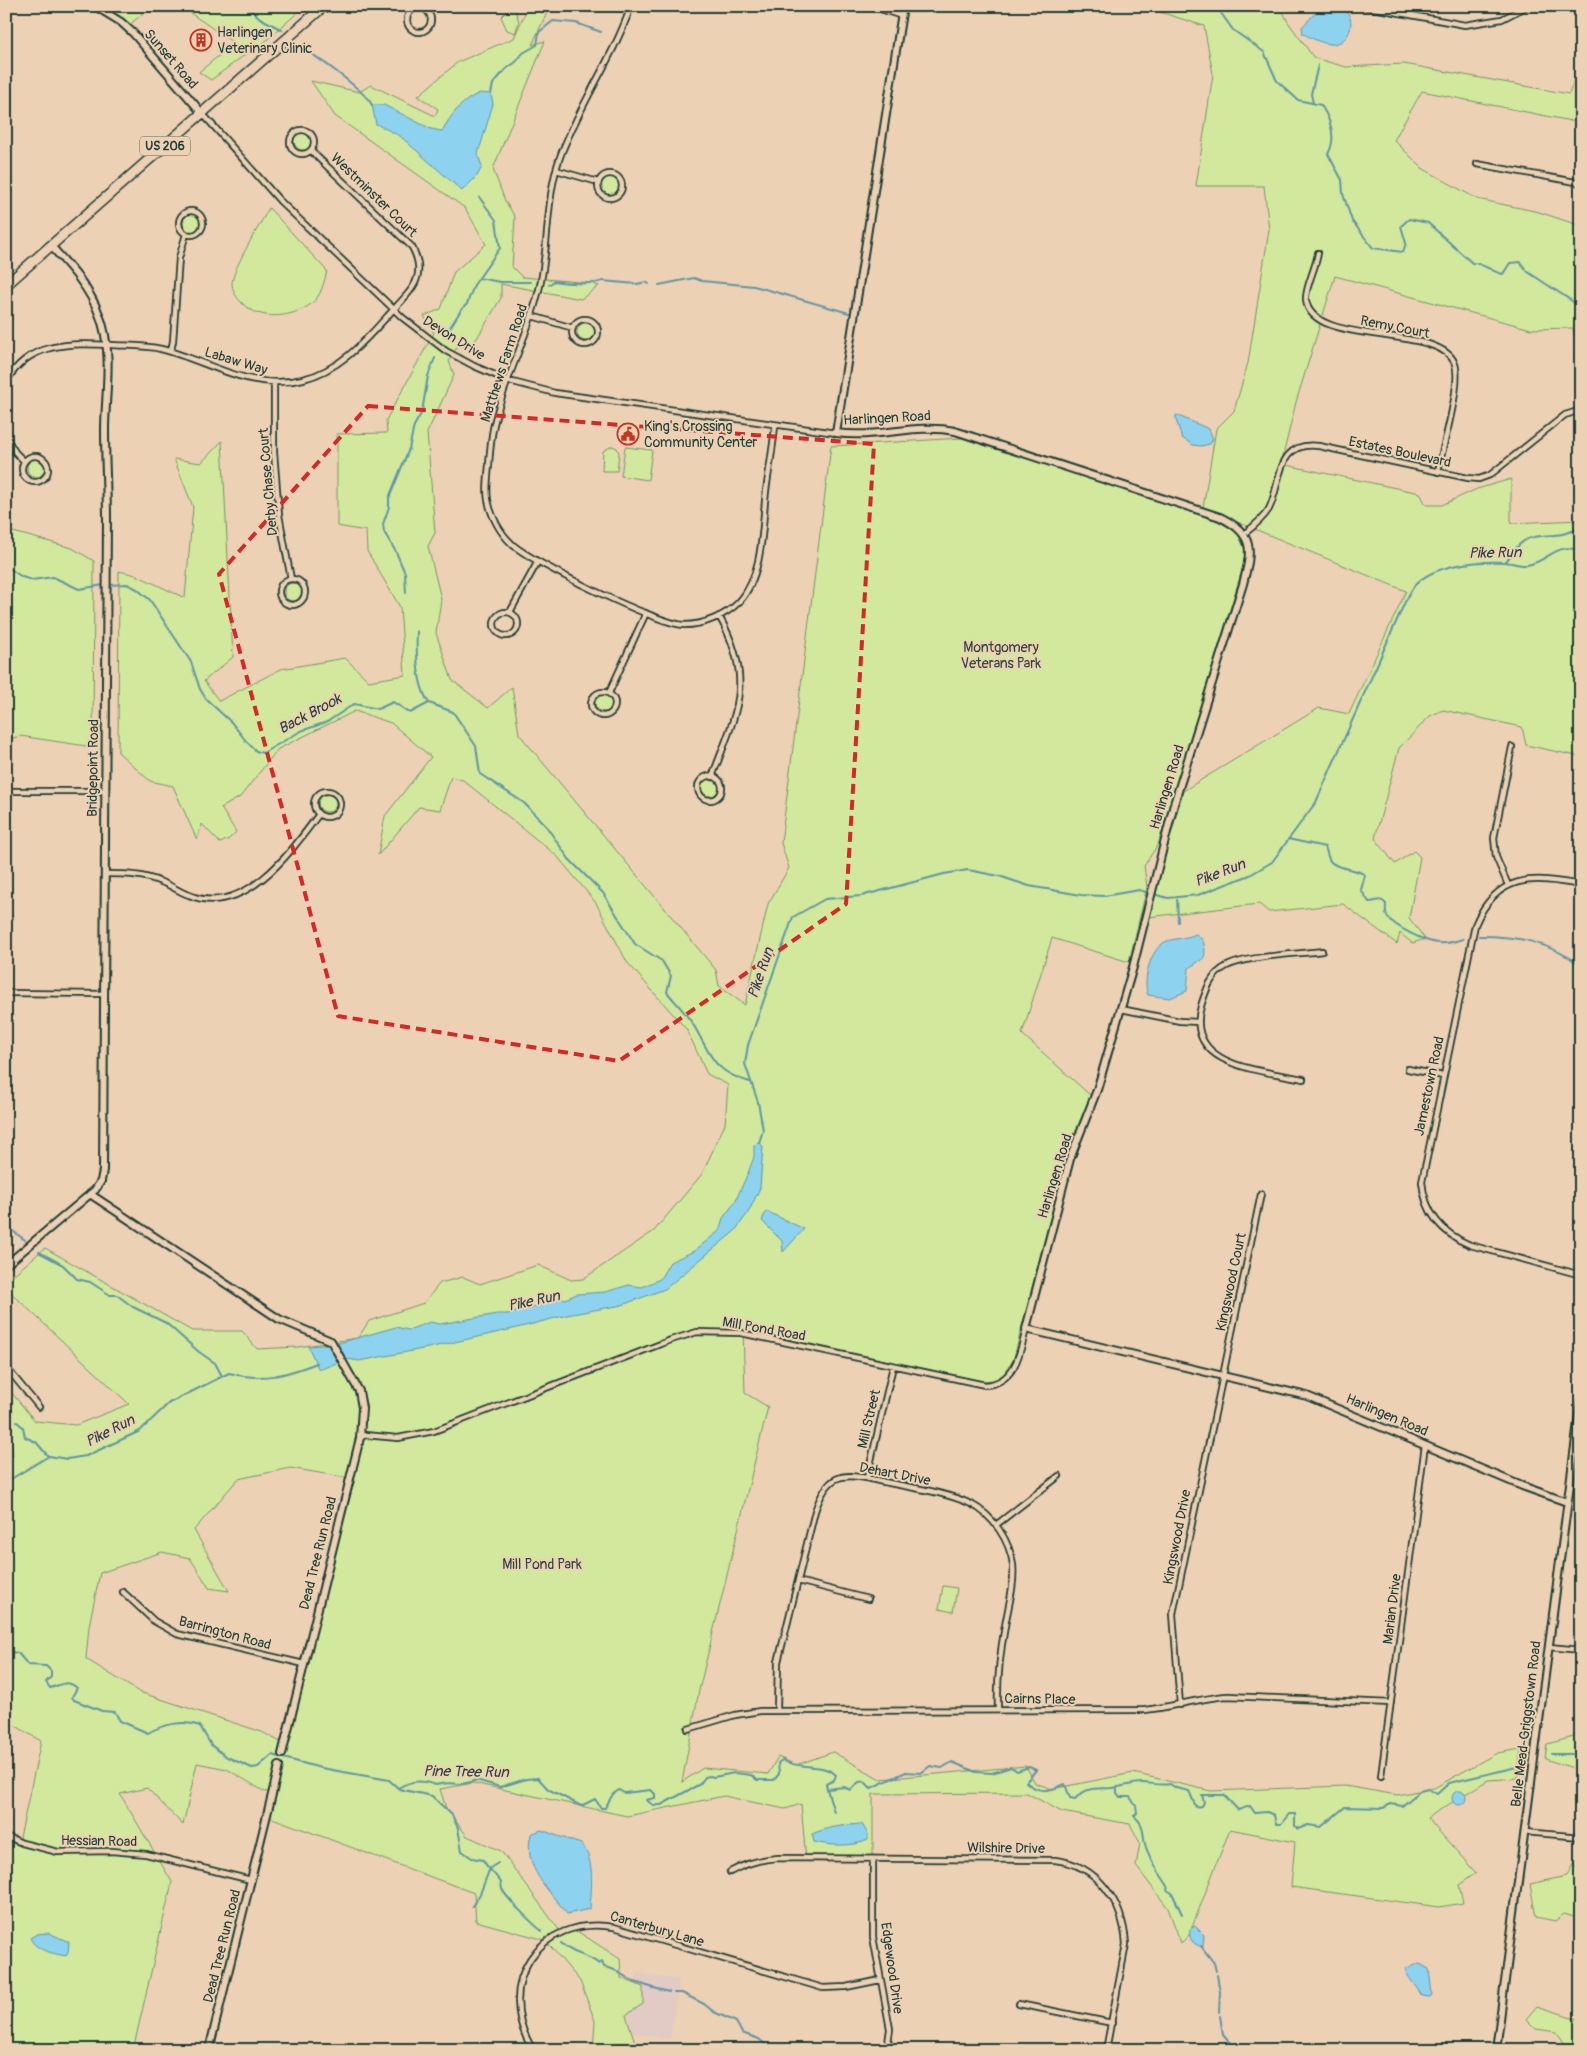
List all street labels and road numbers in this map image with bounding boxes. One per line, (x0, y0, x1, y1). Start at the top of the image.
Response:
street label: Sunset Road (140, 26, 202, 92)
road number: US 206 (140, 136, 190, 156)
street label: Westminster Court (327, 149, 421, 241)
street label: Matthews Farm Road (477, 302, 531, 424)
street label: Devon Drive (420, 312, 488, 364)
street label: Remy Court (1359, 312, 1431, 342)
street label: Labaw Way (203, 343, 269, 379)
street label: Harlingen Road (843, 407, 931, 429)
street label: Derby Chase Court (255, 427, 281, 537)
street label: Estates Boulevard (1347, 433, 1453, 471)
street label: Bridgepoint Road (84, 719, 102, 817)
street label: Harlingen Road (1146, 743, 1188, 831)
street label: Jamestown Road (1410, 1035, 1448, 1137)
street label: Harlingen Road (1034, 1132, 1076, 1220)
street label: Kingswood Court (1212, 1231, 1250, 1333)
street label: Mill Pond Road (721, 1313, 807, 1345)
street label: Mill Street (854, 1387, 884, 1450)
street label: Harlingen Road (1343, 1390, 1431, 1440)
street label: Dehart Drive (858, 1459, 932, 1489)
street label: Kingswood Drive (1159, 1488, 1195, 1586)
street label: Dead Tree Run Road (296, 1494, 340, 1611)
street label: Marian Drive (1379, 1573, 1405, 1645)
street label: Barrington Road (177, 1613, 273, 1654)
street label: Belle Mead-Griggstown Road (1507, 1640, 1545, 1808)
street label: Cairns Place (1004, 1690, 1076, 1708)
street label: Hessian Road (61, 1832, 137, 1850)
street label: Wilshire Drive (967, 1839, 1045, 1857)
street label: Dead Tree Run Road (200, 1887, 244, 2004)
street label: Canterbury Lane (608, 1907, 706, 1951)
street label: Edgewood Drive (877, 1921, 907, 2015)

